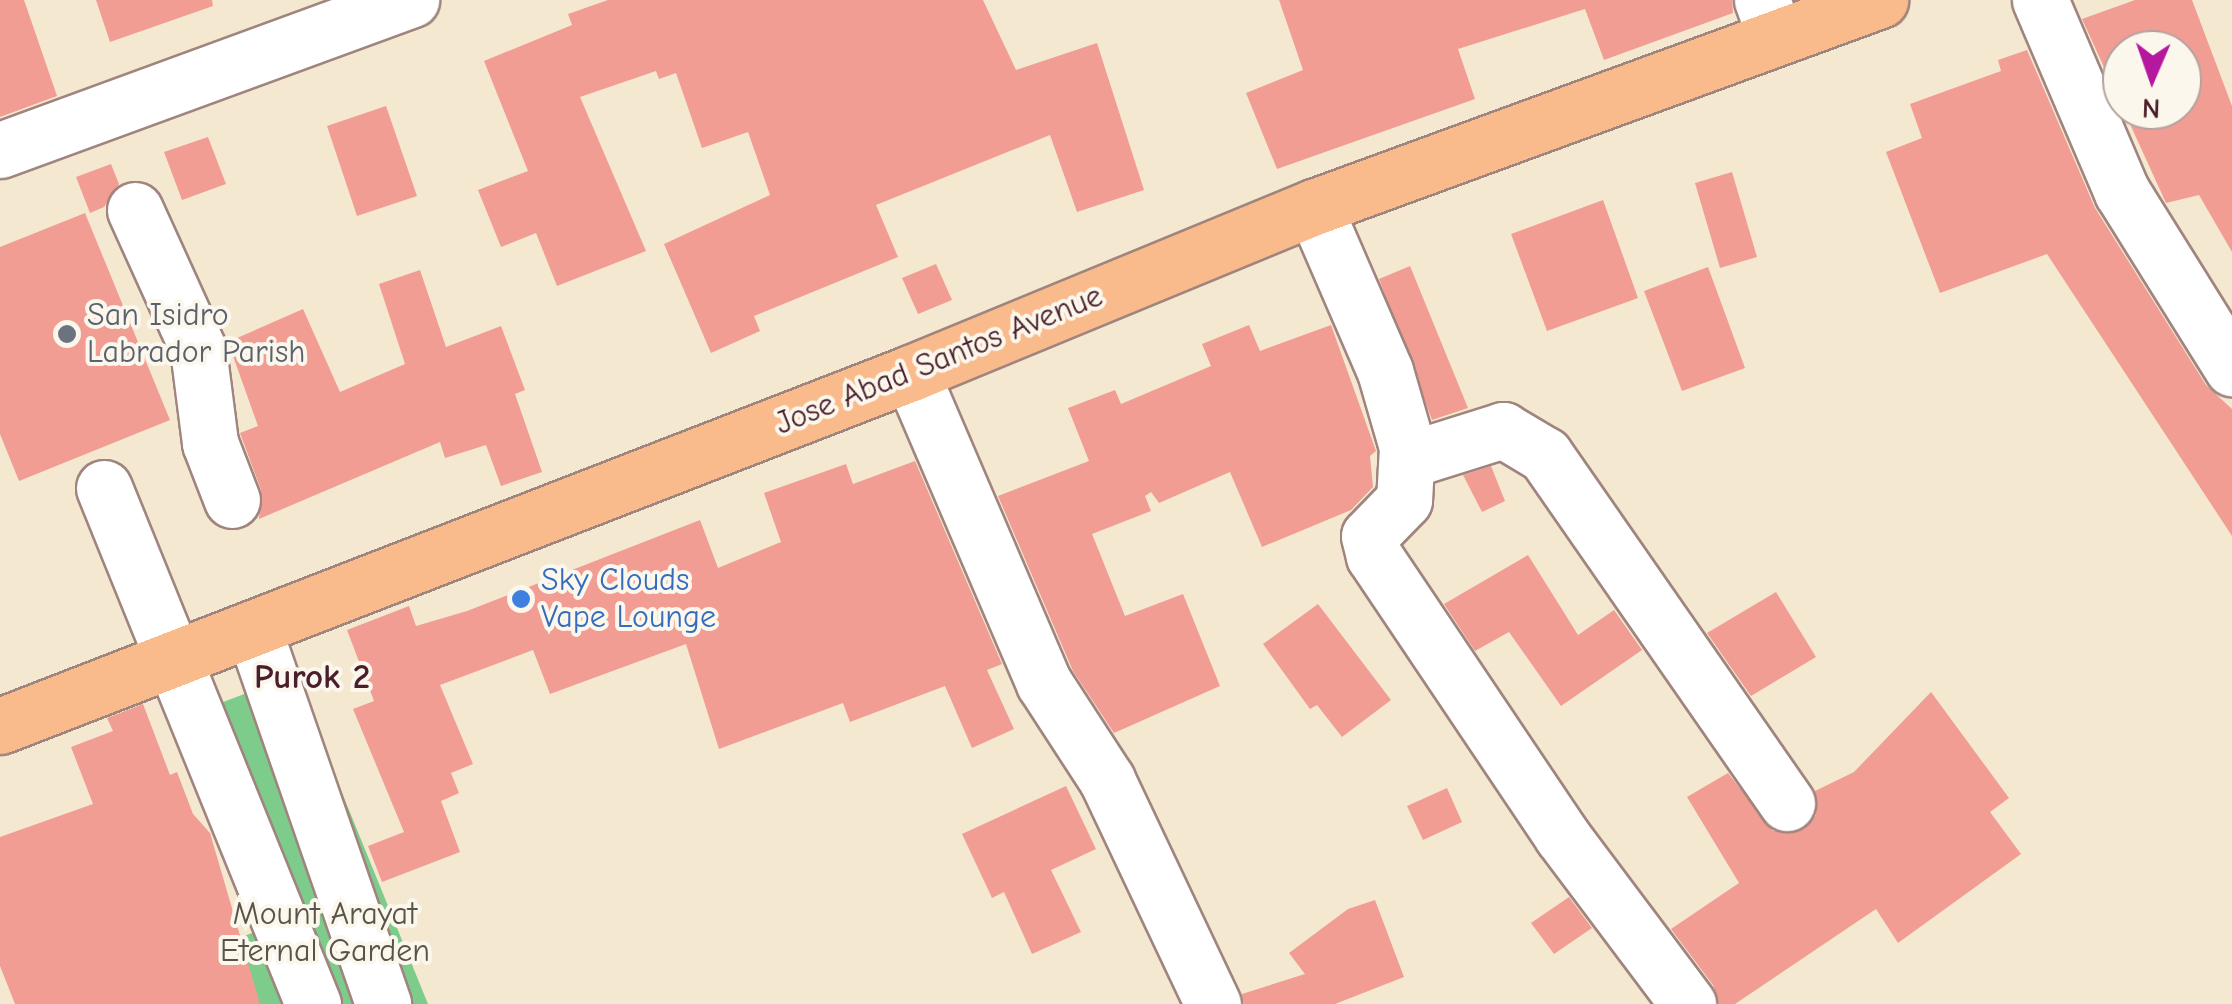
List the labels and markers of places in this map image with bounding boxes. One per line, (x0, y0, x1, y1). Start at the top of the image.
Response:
place label: San Isidro Labrador Parish (87, 297, 305, 372)
marker: San Isidro Labrador Parish (56, 323, 78, 345)
place label: Sky Clouds Vape Lounge (541, 562, 716, 637)
marker: Sky Clouds Vape Lounge (510, 588, 532, 610)

